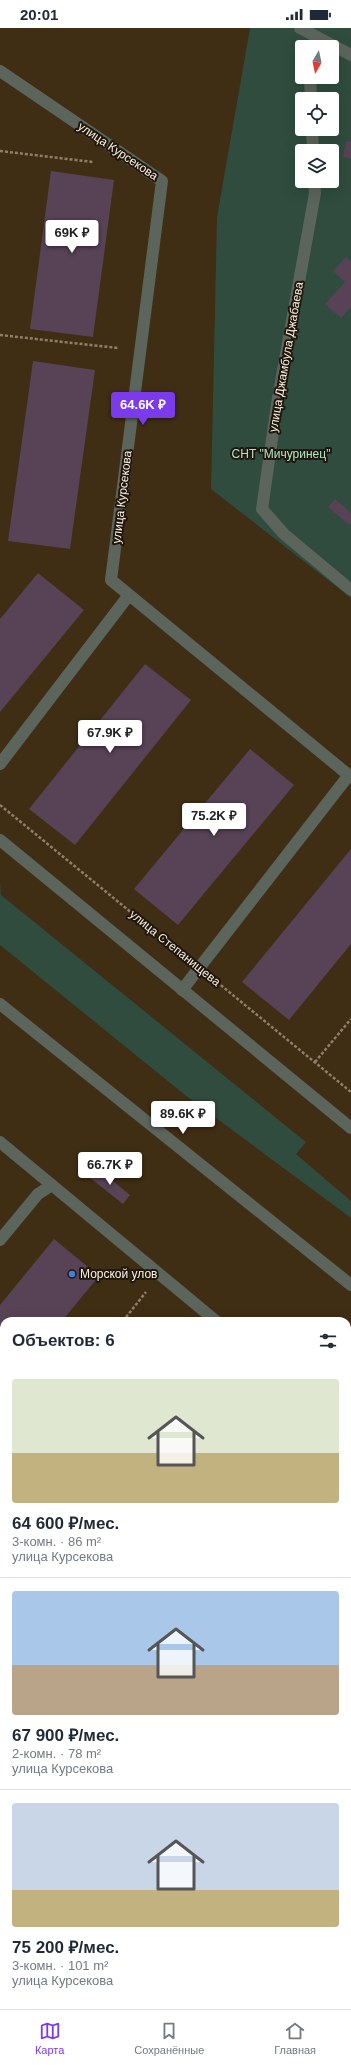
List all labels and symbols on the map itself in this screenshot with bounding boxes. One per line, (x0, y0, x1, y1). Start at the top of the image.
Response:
north arrow (295, 40, 339, 84)
street label: улица Курсекова (75, 119, 161, 183)
pin: 69K ₽ (44, 220, 100, 254)
street label: улица Джамбула Джабаева (266, 280, 306, 433)
pin: 64.6K ₽ (106, 392, 180, 426)
park label: СНТ "Мичуринец" (232, 447, 330, 461)
street label: улица Курсекова (109, 449, 135, 544)
pin: 67.9K ₽ (73, 720, 147, 754)
pin: 75.2K ₽ (177, 803, 251, 837)
street label: улица Степанищева (127, 907, 224, 989)
pin: 89.6K ₽ (146, 1101, 220, 1135)
pin: 66.7K ₽ (73, 1152, 147, 1186)
place label: Морской улов (80, 1267, 158, 1281)
marker: Морской улов (67, 1269, 77, 1279)

